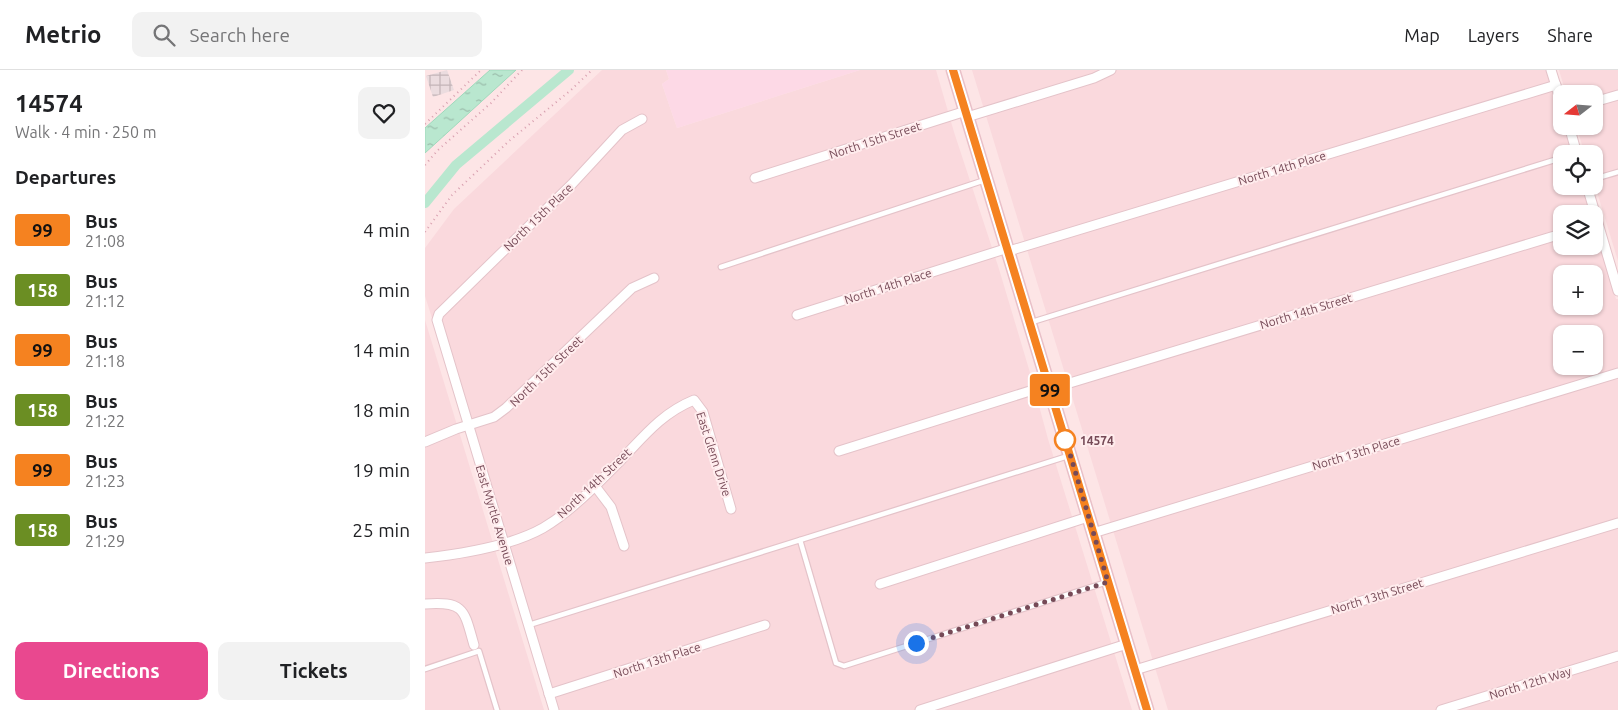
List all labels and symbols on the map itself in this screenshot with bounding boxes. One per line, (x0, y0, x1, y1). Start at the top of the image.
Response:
north arrow (1553, 85, 1603, 135)
street label: North 15th Street (827, 119, 923, 161)
street label: North 14th Place (1237, 148, 1327, 188)
street label: North 15th Place (501, 181, 575, 253)
street label: North 14th Place (843, 266, 933, 306)
street label: North 14th Street (1258, 291, 1354, 331)
street label: North 15th Street (507, 333, 585, 409)
line badge: 99 (1027, 374, 1073, 406)
street label: East Glenn Drive (694, 410, 734, 498)
marker: 14574 (1054, 429, 1076, 451)
street label: North 13th Place (1311, 433, 1401, 473)
place label: 14574 (1080, 434, 1114, 447)
street label: North 14th Street (555, 445, 634, 520)
street label: East Myrtle Avenue (474, 463, 516, 567)
street label: North 13th Street (1329, 576, 1425, 616)
your location (904, 631, 929, 656)
street label: North 13th Place (612, 640, 702, 680)
street label: North 12th Way (1487, 664, 1573, 702)

